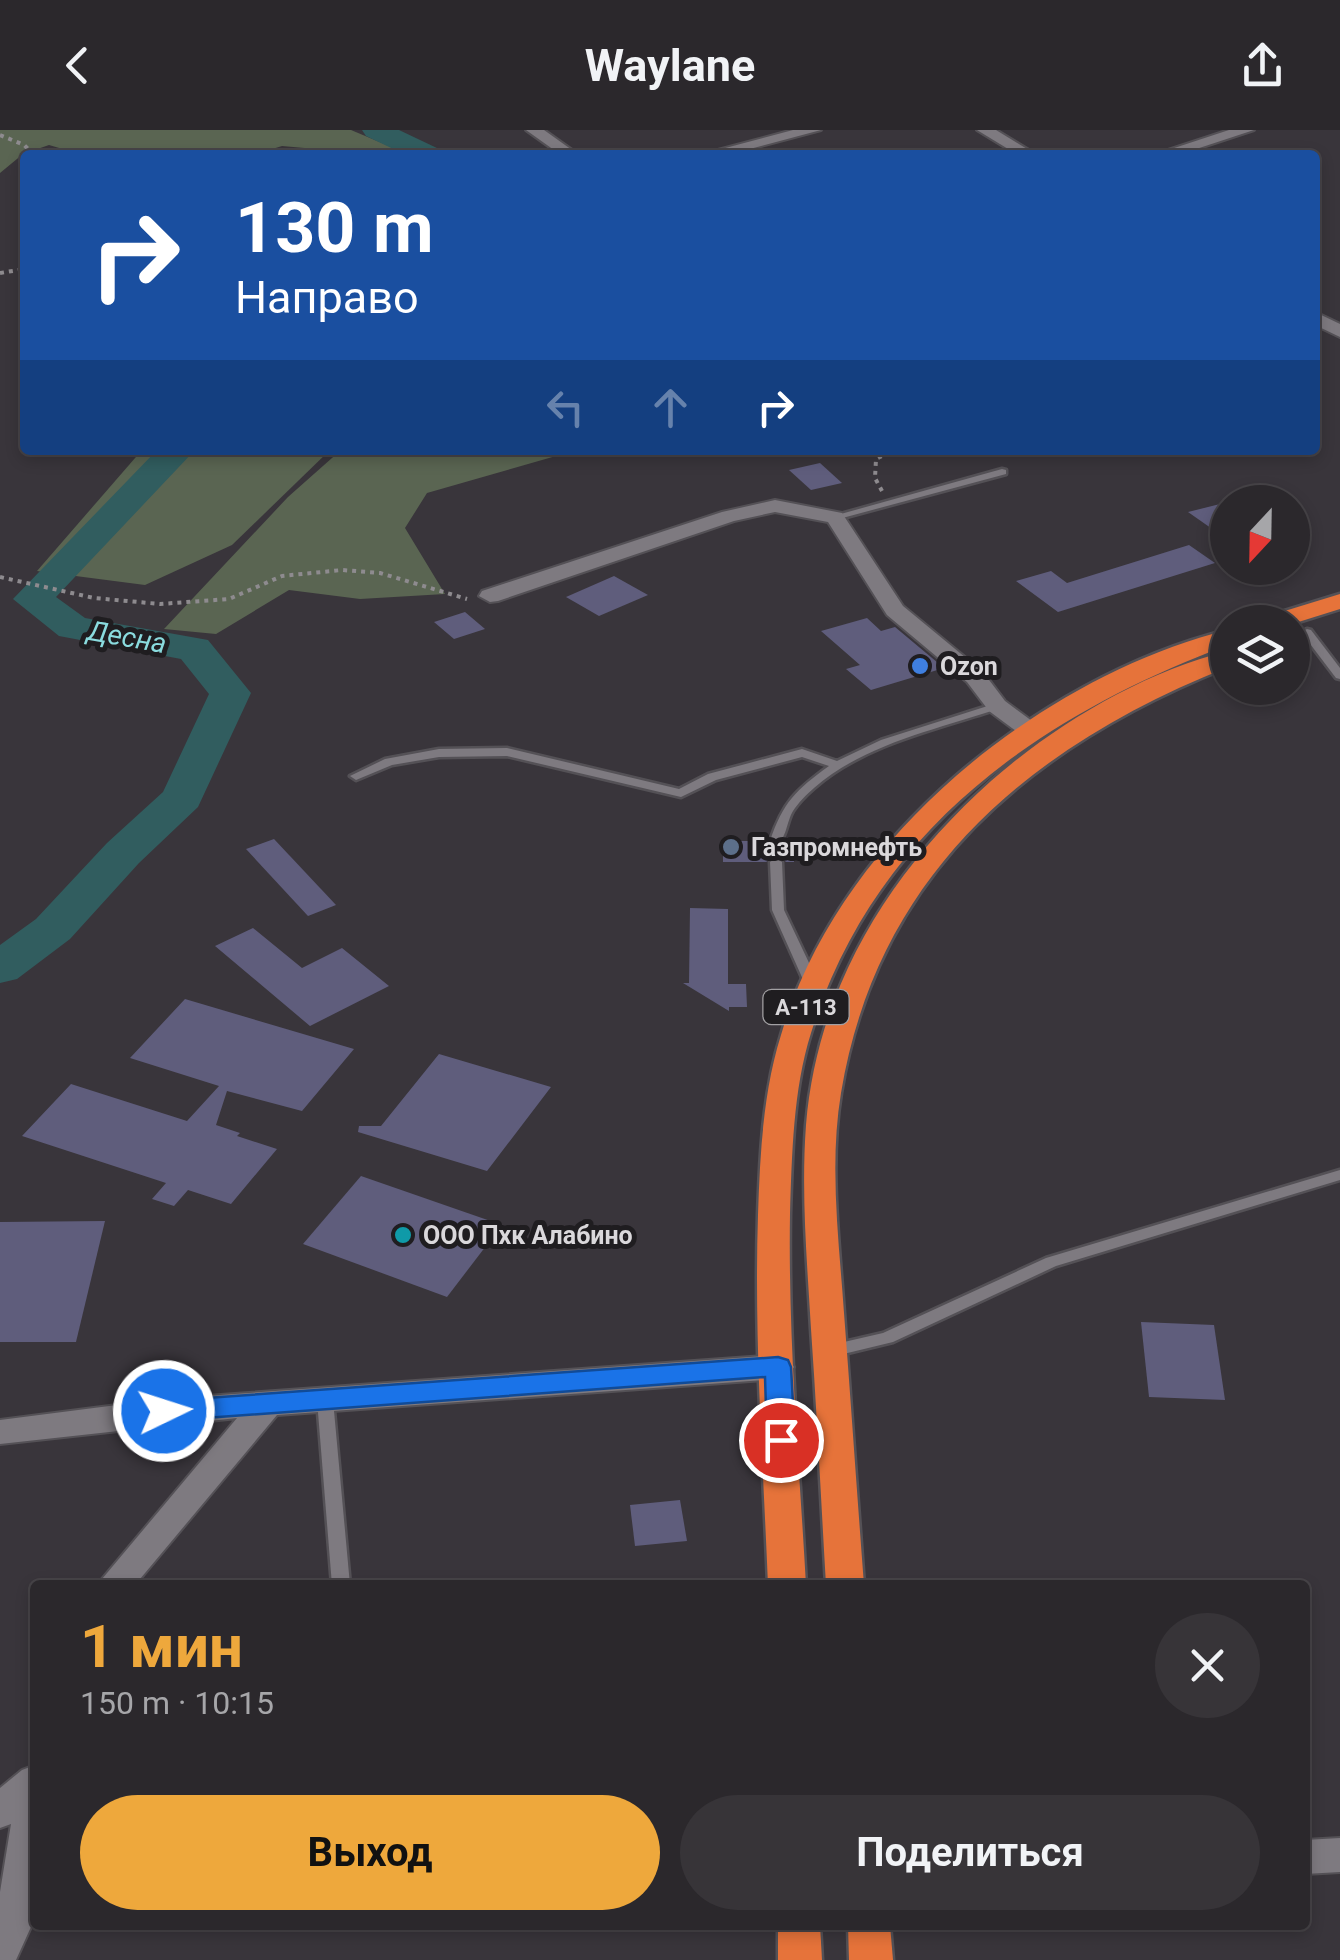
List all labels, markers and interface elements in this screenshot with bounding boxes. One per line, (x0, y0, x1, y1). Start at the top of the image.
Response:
icon: back (50, 38, 105, 93)
icon: share (1235, 38, 1290, 93)
text: Waylane (585, 39, 755, 92)
text: 130 m (235, 187, 434, 269)
icon: right (70, 190, 200, 320)
text: Направо (235, 271, 419, 324)
icon: left (538, 380, 593, 435)
icon: ahead (643, 380, 698, 435)
icon: right (748, 380, 803, 435)
north arrow (1210, 485, 1310, 585)
map controls (1210, 485, 1310, 705)
button: layers (1210, 605, 1310, 705)
water label: Десна (83, 614, 169, 660)
place label: Ozon (940, 652, 998, 681)
marker: Ozon (909, 655, 931, 677)
place label: Газпромнефть (751, 833, 922, 862)
marker: Газпромнефть (720, 836, 742, 858)
road number: А-113 (764, 990, 848, 1024)
place label: ООО Пхк Алабино (423, 1221, 633, 1250)
marker: ООО Пхк Алабино (392, 1224, 414, 1246)
position arrow (112, 1359, 216, 1463)
pin (739, 1398, 824, 1483)
icon: arrive (754, 1413, 809, 1468)
text: 1 мин (80, 1611, 243, 1682)
button: close (1155, 1613, 1260, 1718)
text: 150 m · 10:15 (80, 1684, 274, 1722)
button: Выход (80, 1795, 660, 1910)
button: Поделиться (680, 1795, 1260, 1910)

